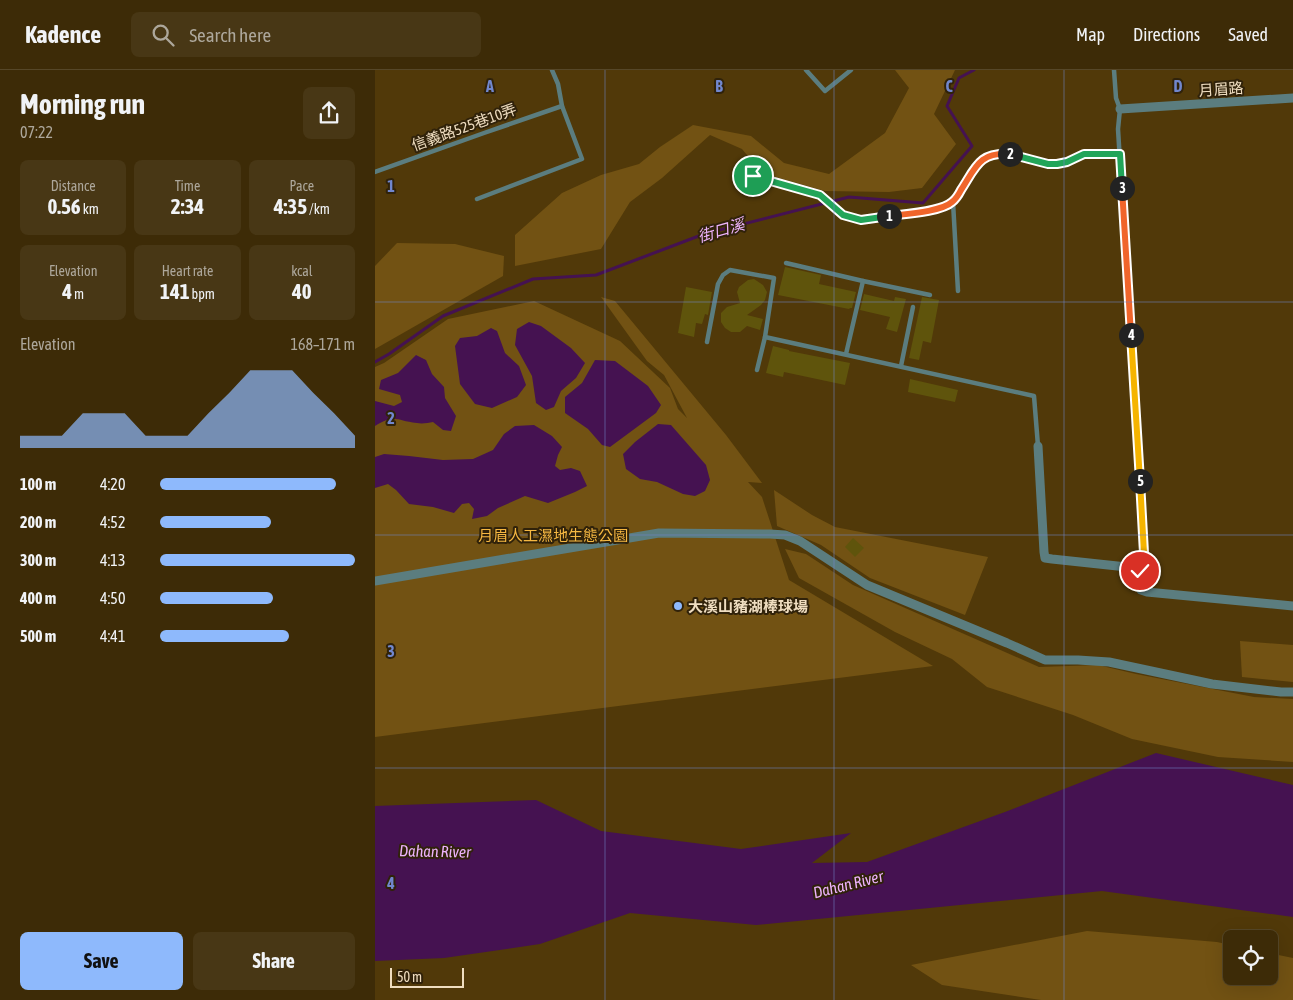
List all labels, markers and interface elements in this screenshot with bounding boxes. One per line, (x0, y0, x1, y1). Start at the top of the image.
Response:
search box (131, 12, 481, 57)
text: Kadence (25, 21, 101, 48)
icon: search (149, 21, 177, 49)
text: Search here (189, 24, 271, 46)
text: Map (1076, 24, 1105, 45)
text: Directions (1133, 24, 1200, 45)
text: Saved (1228, 24, 1268, 45)
text: A (485, 77, 494, 95)
text: B (715, 77, 723, 95)
text: C (945, 77, 953, 95)
text: D (1174, 77, 1183, 95)
street label: 月眉路 (1198, 79, 1244, 99)
button: share (303, 87, 355, 139)
text: Morning run (20, 88, 145, 120)
street label: 信義路525巷10弄 (409, 100, 519, 154)
text: 07:22 (20, 123, 53, 141)
pin: 2 (997, 142, 1023, 166)
text: 2 (1007, 146, 1014, 162)
pin (732, 155, 774, 197)
icon: arrive (739, 162, 767, 190)
pin: 3 (1109, 176, 1135, 200)
text: 1 (387, 177, 395, 195)
text: Distance (51, 178, 96, 194)
text: Time (175, 178, 200, 194)
text: Pace (290, 178, 314, 194)
text: 3 (1119, 180, 1126, 196)
text: 0.56 (47, 194, 81, 218)
text: 2:34 (171, 194, 204, 218)
text: 4:35 (274, 194, 307, 218)
text: km (81, 201, 99, 217)
text: /km (307, 201, 330, 217)
pin: 1 (877, 204, 901, 228)
text: 1 (886, 208, 893, 224)
water label: 街口溪 (695, 214, 748, 245)
text: Elevation (49, 263, 97, 279)
text: Heart rate (162, 263, 213, 279)
text: kcal (291, 263, 312, 279)
text: 4 (62, 279, 72, 303)
text: 141 (160, 279, 190, 303)
text: 40 (292, 279, 312, 303)
text: m (72, 286, 84, 302)
text: bpm (190, 286, 215, 302)
pin: 4 (1119, 322, 1143, 348)
text: 4 (1128, 327, 1135, 343)
text: Elevation (20, 335, 75, 353)
text: 168–171 m (291, 335, 355, 353)
text: 2 (387, 409, 395, 427)
pin: 5 (1127, 468, 1153, 494)
text: 5 (1137, 473, 1144, 489)
text: 100 m (20, 475, 56, 493)
text: 4:20 (100, 475, 125, 493)
text: 200 m (20, 513, 56, 531)
text: 4:52 (100, 513, 125, 531)
park label: 月眉人工濕地生態公園 (478, 527, 628, 544)
pin (1119, 550, 1161, 592)
text: 300 m (20, 551, 56, 569)
text: 4:13 (100, 551, 125, 569)
icon: check (1126, 557, 1154, 585)
text: 400 m (20, 589, 56, 607)
text: 4:50 (100, 589, 125, 607)
place label: 大溪山豬湖棒球場 (688, 598, 808, 615)
marker: 大溪山豬湖棒球場 (672, 600, 684, 612)
text: 500 m (20, 627, 56, 645)
text: 4:41 (100, 627, 125, 645)
text: 3 (387, 642, 395, 660)
water label: Dahan River (399, 841, 472, 861)
water label: Dahan River (811, 866, 886, 901)
text: 4 (386, 874, 395, 892)
map controls (1223, 930, 1278, 985)
button: locate (1223, 930, 1278, 985)
button: Save (20, 932, 183, 990)
button: Share (193, 932, 355, 990)
scale bar (390, 965, 464, 988)
text: 50 m (397, 969, 422, 985)

